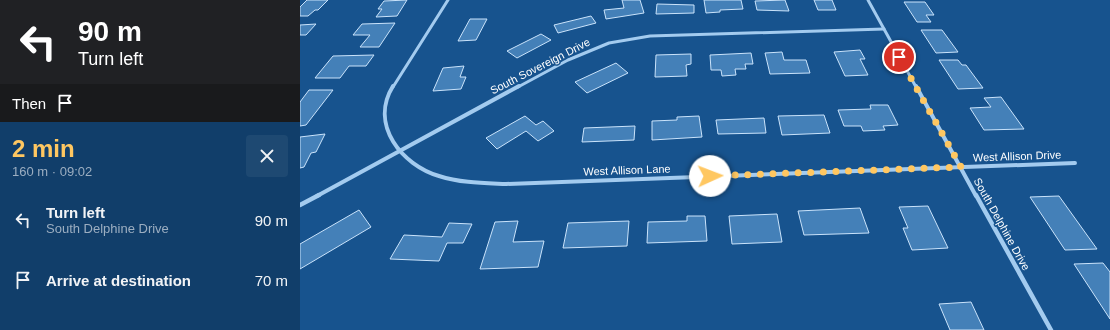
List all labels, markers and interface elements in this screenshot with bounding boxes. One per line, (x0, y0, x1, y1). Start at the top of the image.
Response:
icon: left (12, 16, 64, 68)
text: 90 m (78, 16, 142, 47)
street label: South Sovereign Drive (488, 36, 592, 96)
pin (882, 40, 916, 74)
icon: arrive (888, 46, 910, 68)
text: Turn left (78, 49, 143, 69)
icon: arrive (54, 92, 76, 114)
text: Then (12, 95, 46, 112)
text: 2 min (12, 135, 75, 162)
button: close (246, 135, 288, 177)
street label: West Allison Drive (973, 148, 1061, 164)
position arrow (689, 155, 731, 197)
street label: West Allison Lane (583, 162, 671, 178)
text: 160 m · 09:02 (12, 164, 92, 179)
street label: South Delphine Drive (972, 176, 1032, 272)
text: Turn left (46, 204, 105, 221)
icon: left (12, 209, 34, 231)
text: 90 m (255, 212, 288, 229)
text: South Delphine Drive (46, 221, 169, 236)
icon: arrive (12, 269, 34, 291)
text: Arrive at destination (46, 272, 191, 289)
text: 70 m (255, 272, 288, 289)

